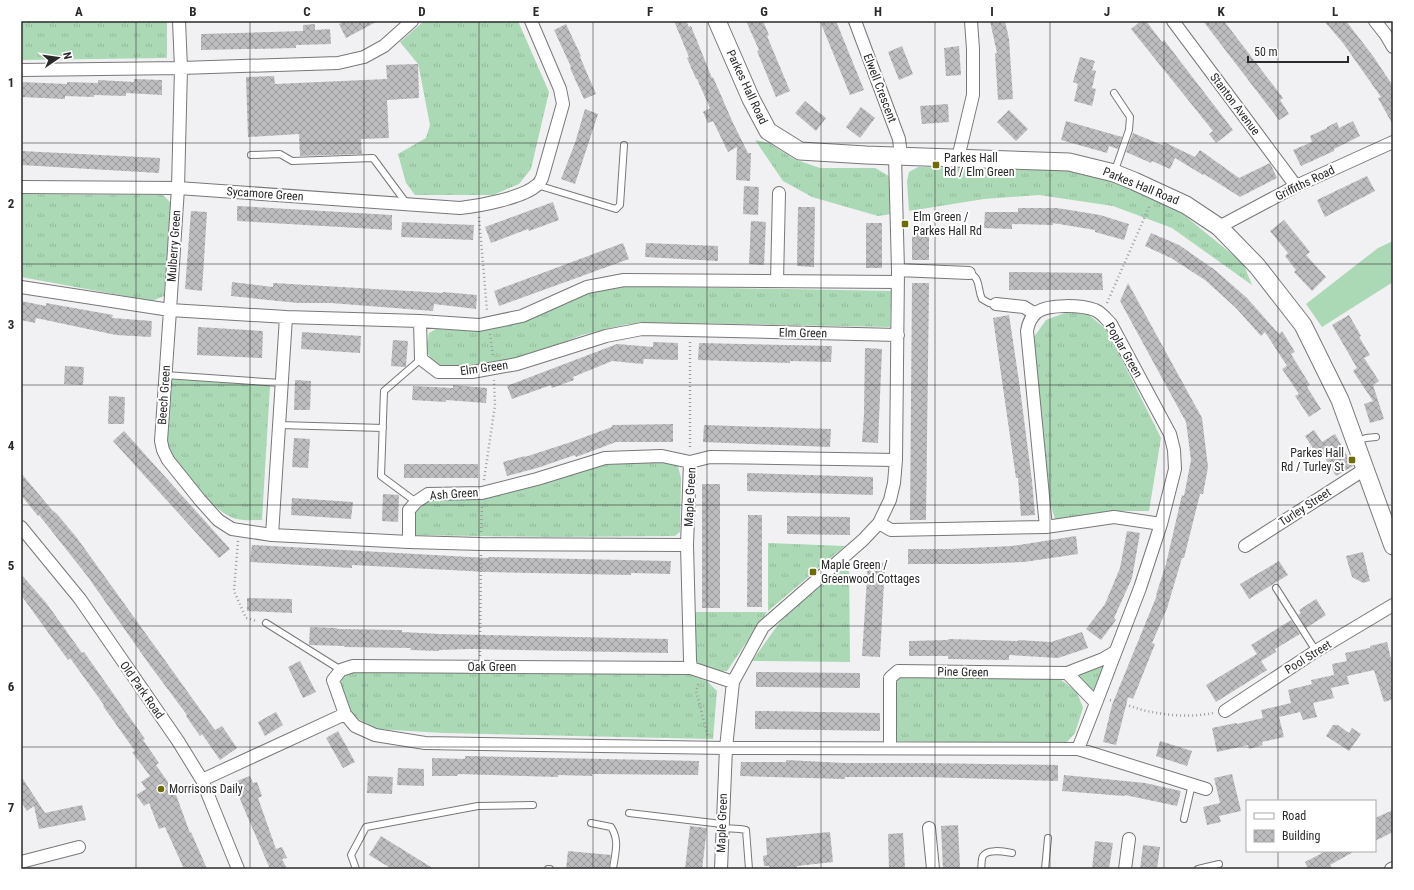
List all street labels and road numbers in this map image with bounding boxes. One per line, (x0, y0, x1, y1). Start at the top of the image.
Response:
street label: Parkes Hall Road (724, 47, 770, 127)
street label: Elwell Crescent (860, 52, 900, 125)
street label: Stanton Avenue (1207, 70, 1263, 138)
street label: Griffiths Road (1273, 163, 1337, 203)
street label: Parkes Hall Road (1101, 164, 1181, 208)
street label: Sycamore Green (226, 184, 304, 204)
street label: Mulberry Green (165, 209, 184, 282)
street label: Poplar Green (1103, 320, 1145, 380)
street label: Elm Green (779, 326, 827, 340)
street label: Elm Green (459, 358, 509, 378)
street label: Beech Green (155, 365, 173, 425)
street label: Maple Green (681, 467, 699, 527)
street label: Ash Green (429, 485, 479, 503)
street label: Turley Street (1276, 485, 1334, 529)
street label: Pool Street (1282, 637, 1334, 677)
street label: Old Park Road (117, 659, 167, 721)
street label: Oak Green (468, 660, 517, 674)
street label: Pine Green (937, 665, 989, 679)
street label: Maple Green (714, 793, 730, 853)

